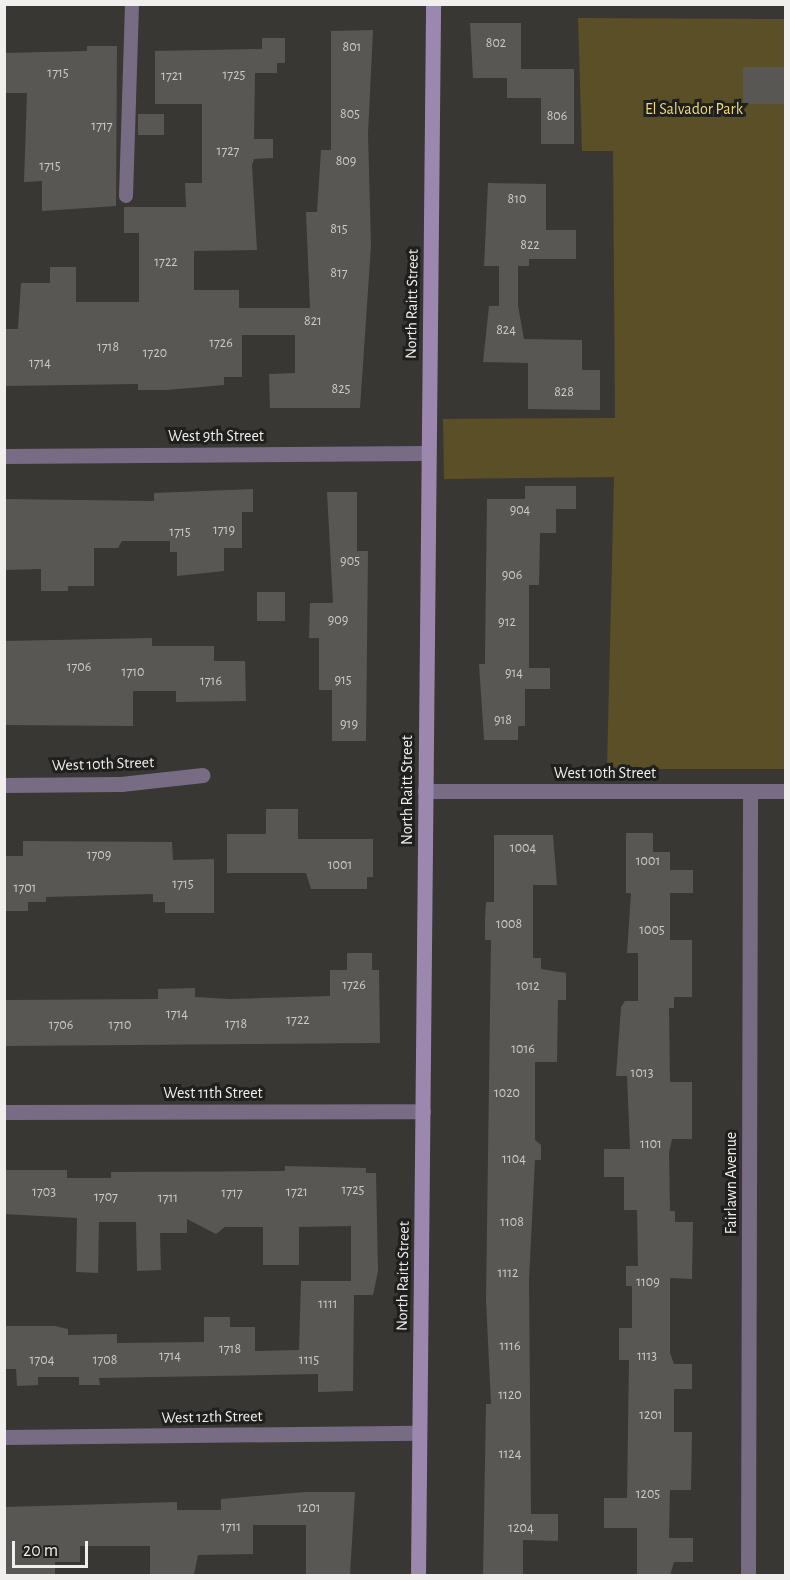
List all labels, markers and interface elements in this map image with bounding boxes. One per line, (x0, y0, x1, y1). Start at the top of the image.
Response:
house number: 802 (486, 35, 506, 51)
house number: 801 (343, 39, 361, 55)
house number: 1715 (47, 65, 69, 81)
house number: 1725 (223, 67, 245, 83)
house number: 1721 (161, 68, 183, 84)
park label: El Salvador Park (645, 99, 743, 119)
house number: 805 (340, 106, 360, 122)
house number: 806 (547, 108, 567, 124)
house number: 1717 (91, 118, 113, 134)
house number: 1727 (217, 143, 239, 159)
house number: 809 (336, 153, 356, 169)
house number: 1715 (39, 158, 61, 174)
house number: 810 (508, 191, 526, 207)
house number: 815 (330, 221, 348, 237)
house number: 822 (520, 237, 540, 253)
street label: North Raitt Street (401, 249, 423, 359)
house number: 1722 (154, 254, 178, 270)
house number: 817 (330, 265, 348, 281)
house number: 821 (304, 313, 322, 329)
house number: 824 (496, 322, 516, 338)
house number: 1726 (209, 335, 233, 351)
house number: 1718 (97, 339, 119, 355)
house number: 1720 (143, 345, 167, 361)
house number: 1714 (29, 355, 51, 371)
house number: 825 (332, 381, 350, 397)
house number: 828 (554, 384, 574, 400)
street label: West 9th Street (168, 426, 264, 446)
house number: 904 (510, 502, 530, 518)
house number: 1719 (213, 522, 235, 538)
house number: 1715 (169, 524, 191, 540)
house number: 905 (340, 553, 360, 569)
house number: 906 (502, 567, 522, 583)
house number: 909 (328, 612, 348, 628)
house number: 912 (498, 614, 516, 630)
house number: 1706 (67, 659, 91, 675)
house number: 1710 (122, 664, 144, 680)
house number: 914 (505, 665, 523, 681)
house number: 915 (334, 672, 352, 688)
house number: 1716 (200, 673, 222, 689)
house number: 918 (494, 712, 512, 728)
house number: 919 (340, 716, 358, 732)
street label: North Raitt Street (397, 735, 417, 845)
street label: West 10th Street (52, 753, 154, 775)
street label: West 10th Street (554, 763, 656, 783)
house number: 1004 (510, 840, 536, 856)
house number: 1709 (87, 847, 111, 863)
house number: 1001 (636, 853, 660, 869)
house number: 1001 (328, 857, 352, 873)
house number: 1715 (172, 876, 194, 892)
house number: 1701 (14, 880, 36, 896)
house number: 1008 (496, 916, 522, 932)
house number: 1005 (639, 922, 665, 938)
house number: 1726 (342, 977, 366, 993)
house number: 1012 (516, 978, 540, 994)
house number: 1714 (166, 1006, 188, 1022)
house number: 1722 (286, 1012, 310, 1028)
house number: 1718 (225, 1016, 247, 1032)
house number: 1706 (49, 1017, 73, 1033)
house number: 1710 (109, 1017, 131, 1033)
house number: 1016 (511, 1041, 535, 1057)
house number: 1013 (631, 1065, 653, 1081)
street label: West 11th Street (163, 1083, 263, 1103)
house number: 1020 (494, 1085, 520, 1101)
street label: Fairlawn Avenue (721, 1132, 741, 1234)
house number: 1101 (640, 1136, 662, 1152)
house number: 1104 (502, 1151, 526, 1167)
house number: 1725 (342, 1182, 364, 1198)
house number: 1703 (32, 1184, 56, 1200)
house number: 1721 (286, 1184, 308, 1200)
house number: 1717 (221, 1185, 243, 1201)
house number: 1707 (94, 1189, 118, 1205)
house number: 1711 (158, 1190, 178, 1206)
house number: 1108 (500, 1214, 524, 1230)
street label: North Raitt Street (392, 1221, 414, 1331)
house number: 1112 (498, 1265, 518, 1281)
house number: 1109 (636, 1274, 660, 1290)
house number: 1111 (318, 1296, 338, 1312)
house number: 1116 (499, 1338, 521, 1354)
house number: 1718 (219, 1341, 241, 1357)
house number: 1714 (159, 1348, 181, 1364)
house number: 1113 (637, 1348, 657, 1364)
house number: 1704 (30, 1352, 54, 1368)
house number: 1708 (93, 1352, 117, 1368)
house number: 1115 (299, 1352, 319, 1368)
house number: 1120 (498, 1387, 522, 1403)
street label: West 12th Street (161, 1407, 263, 1427)
house number: 1201 (639, 1407, 663, 1423)
house number: 1124 (499, 1446, 521, 1462)
house number: 1205 (636, 1486, 660, 1502)
house number: 1201 (297, 1500, 321, 1516)
house number: 1711 (221, 1519, 241, 1535)
house number: 1204 (508, 1520, 534, 1536)
scale bar (15, 1529, 92, 1567)
text: 20 m (23, 1542, 58, 1560)

